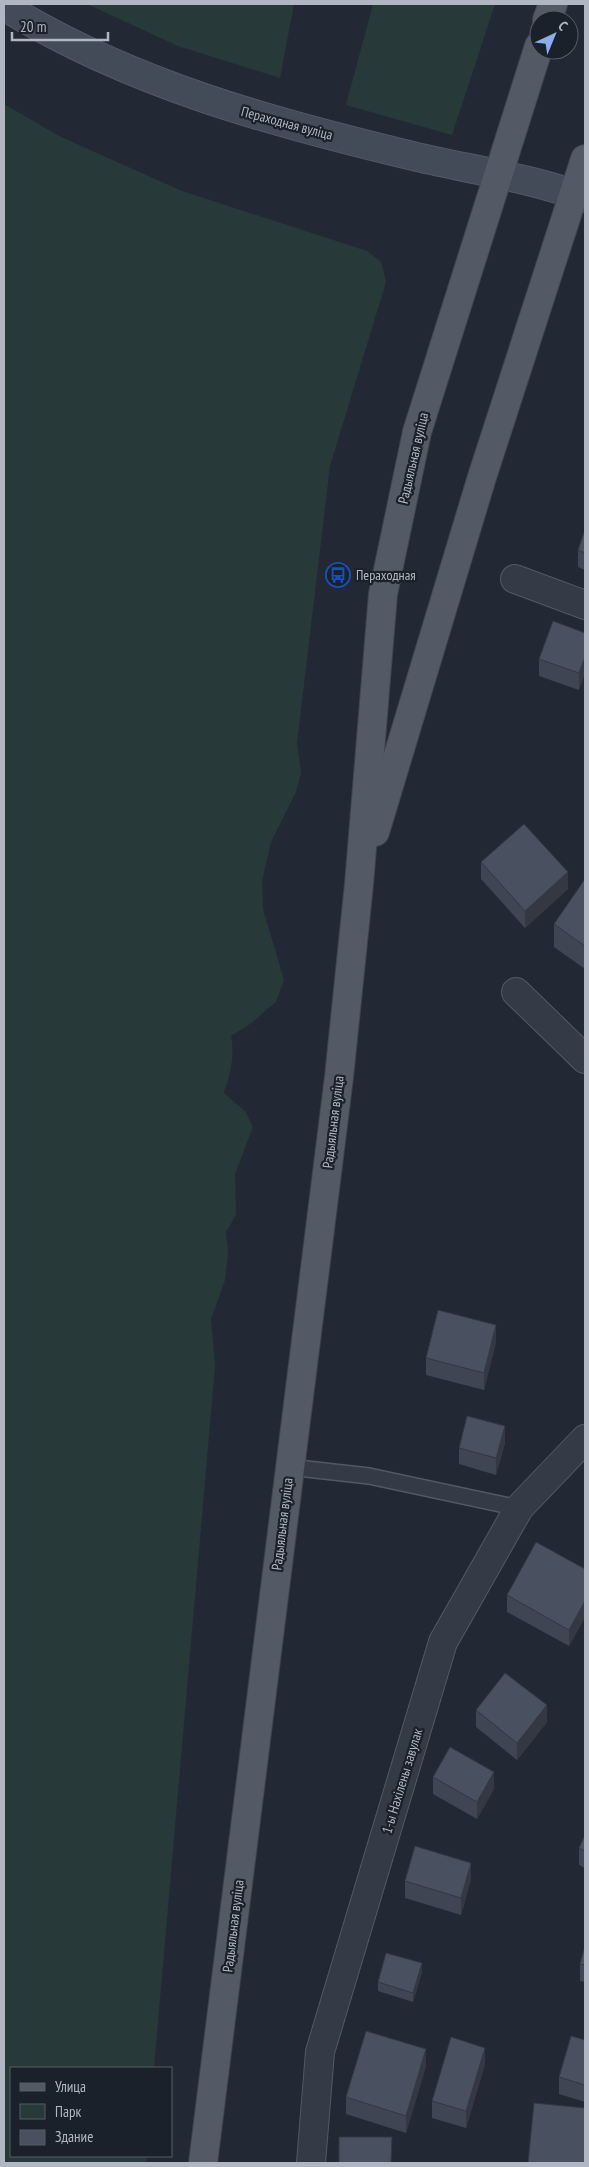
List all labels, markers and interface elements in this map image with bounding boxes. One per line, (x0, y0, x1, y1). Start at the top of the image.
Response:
scale bar (12, 10, 109, 42)
north arrow (529, 10, 579, 60)
text: 20 m (20, 17, 46, 36)
text: С (554, 17, 572, 35)
street label: Пераходная вуліца (239, 102, 335, 144)
street label: Радыяльная вуліца (394, 411, 432, 505)
bus stop icon: Пераходная (325, 562, 351, 588)
place label: Пераходная (356, 566, 416, 584)
street label: Радыяльная вуліца (318, 1075, 348, 1169)
street label: Радыяльная вуліца (267, 1477, 297, 1571)
street label: 1-ы Нахілены завулак (377, 1726, 427, 1836)
street label: Радыяльная вуліца (218, 1879, 248, 1973)
legend (10, 2067, 172, 2157)
text: Улица (55, 2077, 86, 2096)
text: Парк (55, 2102, 81, 2121)
text: Здание (55, 2127, 93, 2146)

